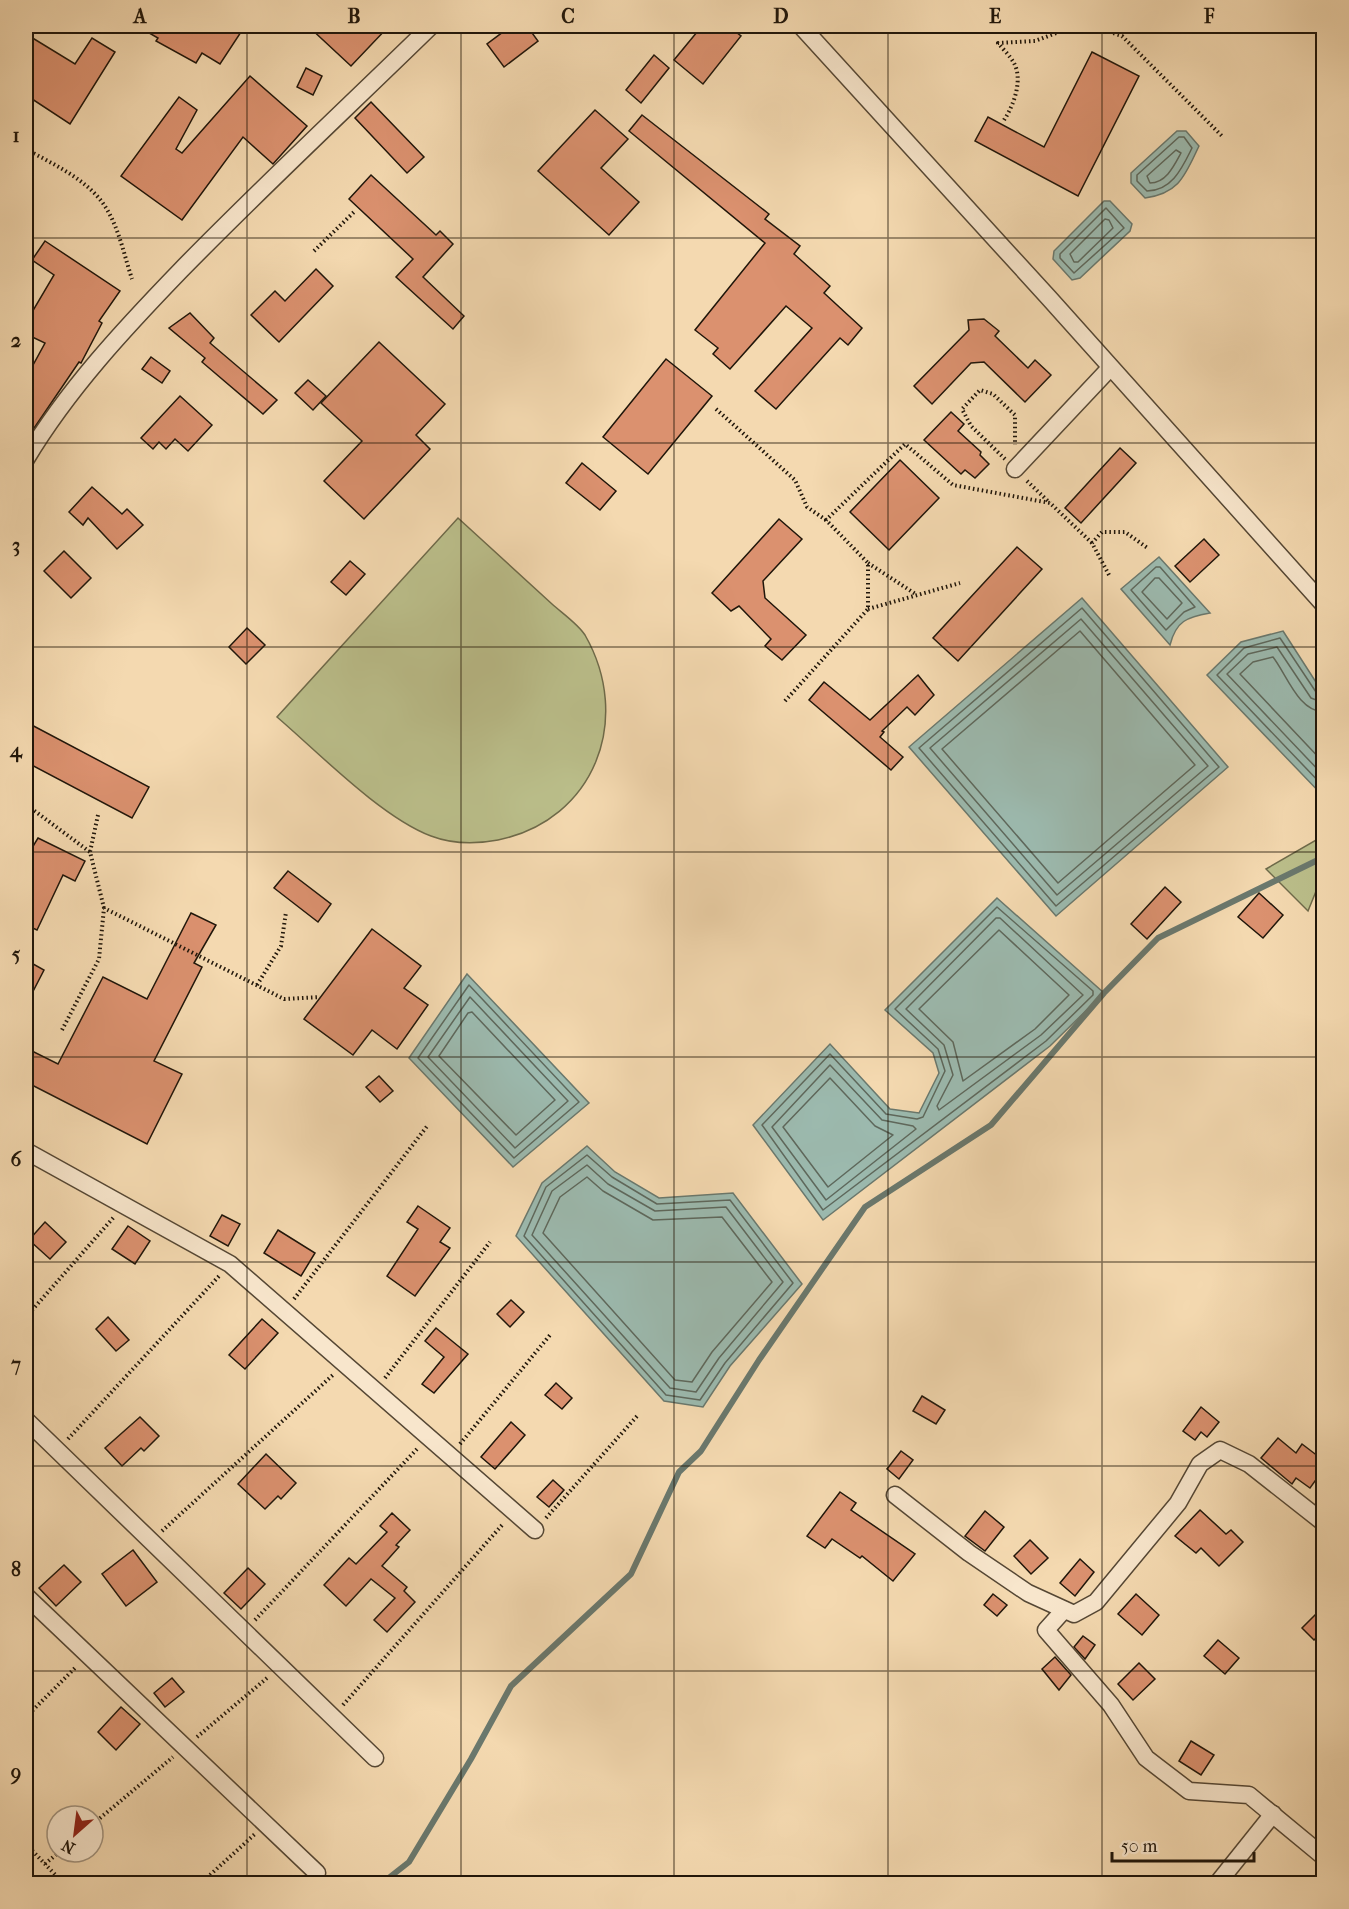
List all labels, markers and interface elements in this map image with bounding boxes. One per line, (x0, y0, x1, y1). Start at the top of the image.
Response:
text: A (132, 5, 148, 28)
text: B (347, 5, 361, 28)
text: C (561, 5, 575, 28)
text: D (773, 5, 789, 28)
text: E (989, 5, 1001, 28)
text: F (1203, 5, 1215, 28)
text: 1 (12, 124, 20, 147)
text: 2 (11, 329, 21, 352)
text: 3 (12, 534, 20, 557)
text: 4 (9, 739, 23, 763)
text: 5 (12, 943, 21, 966)
text: 6 (11, 1148, 23, 1171)
text: 7 (10, 1353, 21, 1376)
text: 8 (11, 1558, 21, 1581)
text: 9 (10, 1762, 21, 1785)
north arrow (45, 1804, 105, 1864)
scale bar (1112, 1825, 1254, 1863)
text: N (58, 1835, 78, 1858)
text: 50 m (1121, 1836, 1158, 1857)

